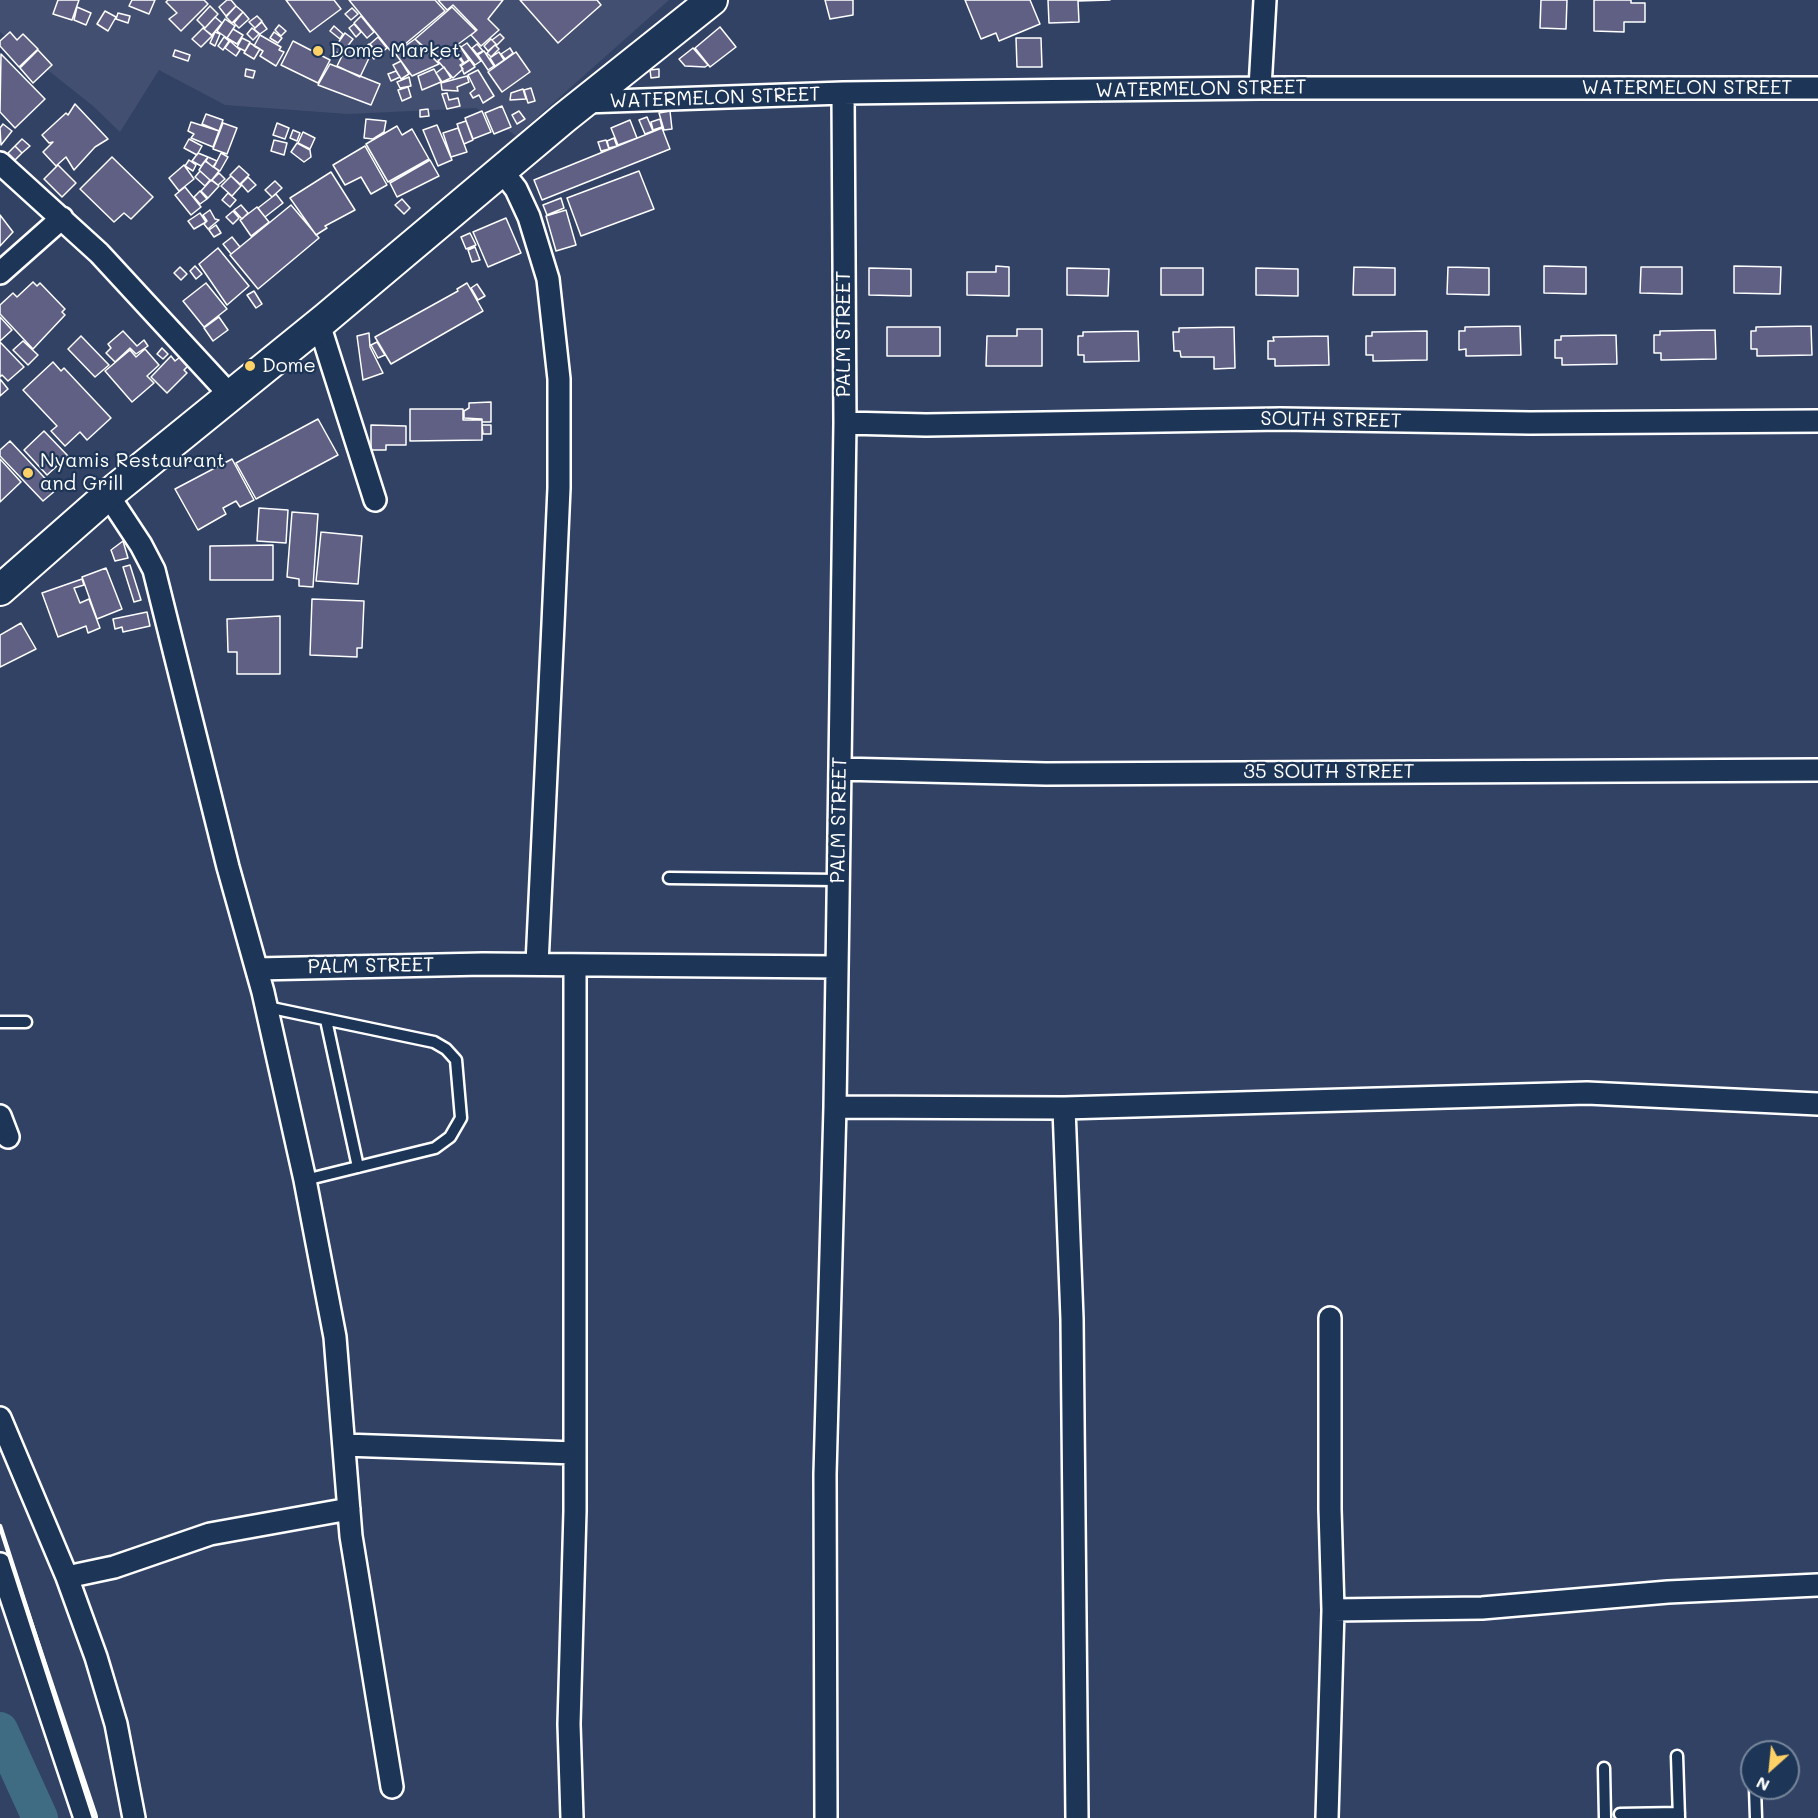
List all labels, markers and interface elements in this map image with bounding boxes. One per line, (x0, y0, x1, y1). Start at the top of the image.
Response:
place label: Dome Market (330, 39, 461, 63)
marker: Dome Market (311, 44, 325, 58)
street label: WATERMELON STREET (1095, 75, 1307, 103)
street label: WATERMELON STREET (1581, 76, 1793, 100)
street label: WATERMELON STREET (609, 82, 821, 114)
street label: PALM STREET (832, 271, 856, 397)
place label: Dome (262, 354, 316, 378)
marker: Dome (243, 359, 257, 373)
street label: SOUTH STREET (1260, 407, 1402, 433)
place label: Nyamis Restaurant and Grill (40, 449, 225, 496)
marker: Nyamis Restaurant and Grill (21, 466, 35, 480)
street label: PALM STREET (826, 757, 852, 883)
street label: 35 SOUTH STREET (1243, 760, 1415, 784)
street label: PALM STREET (308, 953, 434, 979)
north arrow (1740, 1740, 1800, 1800)
text: N (1752, 1773, 1773, 1797)

